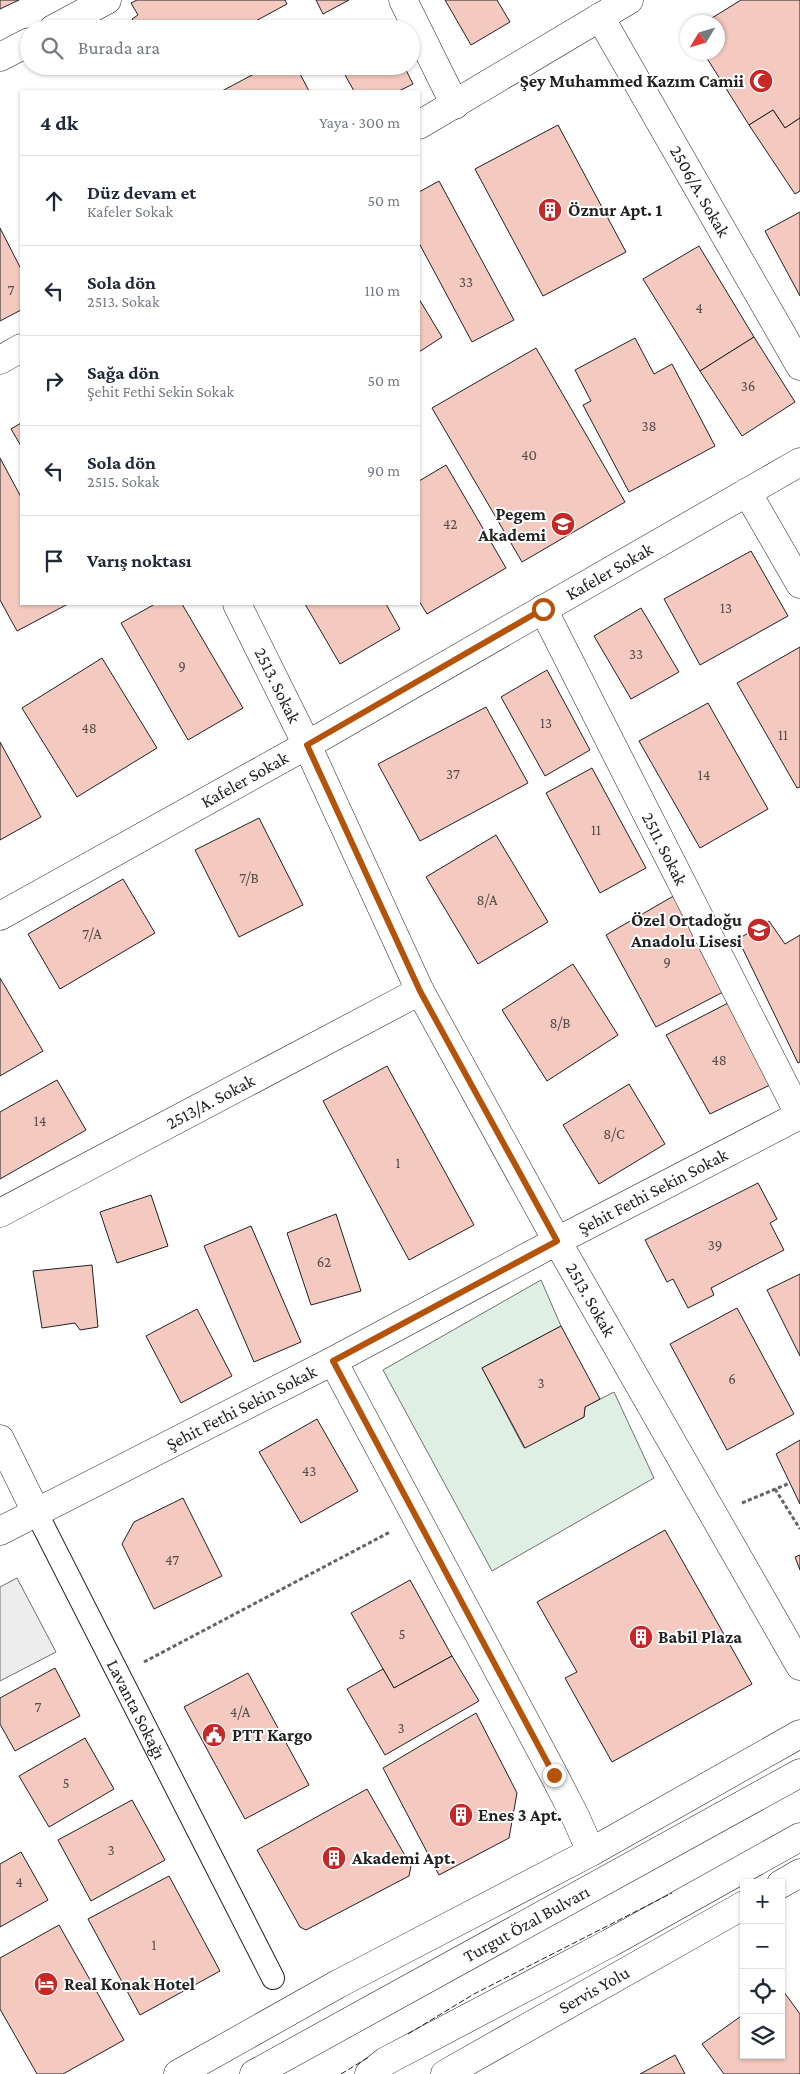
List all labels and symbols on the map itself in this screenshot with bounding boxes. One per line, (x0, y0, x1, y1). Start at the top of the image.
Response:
north arrow (680, 15, 725, 60)
mosque icon: Şey Muhammed Kazım Camii (748, 68, 774, 94)
place label: Şey Muhammed Kazım Camii (520, 71, 745, 91)
street label: 2506/A. Sokak (666, 142, 734, 241)
building icon: Öznur Apt. 1 (537, 197, 563, 223)
place label: Öznur Apt. 1 (568, 200, 662, 220)
house number: 33 (459, 274, 473, 290)
house number: 7 (8, 282, 15, 298)
house number: 4 (695, 300, 703, 316)
house number: 36 (741, 378, 755, 394)
house number: 38 (641, 418, 657, 434)
house number: 40 (521, 447, 537, 463)
place label: Pegem Akademi (477, 504, 547, 545)
school or university icon: Pegem Akademi (550, 511, 576, 537)
house number: 42 (443, 516, 457, 532)
street label: Kafeler Sokak (562, 538, 657, 604)
route start (532, 598, 555, 621)
house number: 13 (720, 600, 732, 616)
street label: 2513. Sokak (250, 644, 305, 727)
house number: 33 (629, 646, 643, 662)
house number: 9 (178, 658, 186, 674)
house number: 13 (540, 715, 552, 731)
house number: 48 (81, 720, 97, 736)
house number: 11 (778, 727, 788, 743)
street label: Kafeler Sokak (197, 747, 292, 812)
house number: 37 (446, 766, 460, 782)
house number: 14 (698, 767, 710, 783)
street label: 2511. Sokak (638, 809, 692, 889)
house number: 11 (591, 822, 601, 838)
house number: 7/B (239, 870, 259, 886)
house number: 8/A (477, 892, 498, 908)
place label: Özel Ortadoğu Anadolu Lisesi (630, 910, 743, 951)
school or university icon: Özel Ortadoğu Anadolu Lisesi (746, 917, 772, 943)
house number: 7/A (82, 926, 102, 942)
house number: 9 (663, 954, 671, 970)
house number: 8/B (549, 1015, 571, 1031)
house number: 48 (711, 1052, 727, 1068)
street label: 2513/A. Sokak (163, 1070, 258, 1133)
house number: 14 (34, 1113, 46, 1129)
house number: 8/C (603, 1126, 625, 1142)
street label: Şehit Fethi Sekin Sokak (575, 1144, 731, 1238)
house number: 1 (396, 1155, 401, 1171)
house number: 39 (708, 1237, 722, 1253)
house number: 62 (317, 1254, 331, 1270)
street label: 2513. Sokak (562, 1259, 620, 1341)
street label: Şehit Fethi Sekin Sokak (163, 1361, 320, 1454)
house number: 6 (728, 1371, 736, 1387)
house number: 3 (537, 1375, 545, 1391)
house number: 43 (302, 1463, 316, 1479)
house number: 47 (165, 1552, 179, 1568)
building icon: Babil Plaza (628, 1624, 654, 1650)
house number: 5 (398, 1626, 406, 1642)
place label: Babil Plaza (658, 1627, 742, 1647)
street label: Lavanta Sokağı (103, 1656, 170, 1762)
house number: 7 (35, 1699, 42, 1715)
house number: 4/A (230, 1704, 251, 1720)
house number: 3 (397, 1720, 405, 1736)
public building icon: PTT Kargo (201, 1722, 227, 1748)
place label: PTT Kargo (232, 1725, 312, 1745)
route end (543, 1764, 566, 1787)
house number: 5 (62, 1775, 70, 1791)
building icon: Enes 3 Apt. (448, 1802, 474, 1828)
place label: Enes 3 Apt. (478, 1805, 562, 1825)
house number: 3 (107, 1842, 115, 1858)
building icon: Akademi Apt. (321, 1845, 347, 1871)
place label: Akademi Apt. (351, 1848, 455, 1868)
house number: 4 (15, 1874, 23, 1890)
street label: Turgut Özal Bulvarı (460, 1881, 593, 1967)
house number: 1 (152, 1937, 157, 1953)
street label: Servis Yolu (555, 1962, 633, 2018)
hotel icon: Real Konak Hotel (33, 1971, 59, 1997)
place label: Real Konak Hotel (64, 1974, 195, 1994)

